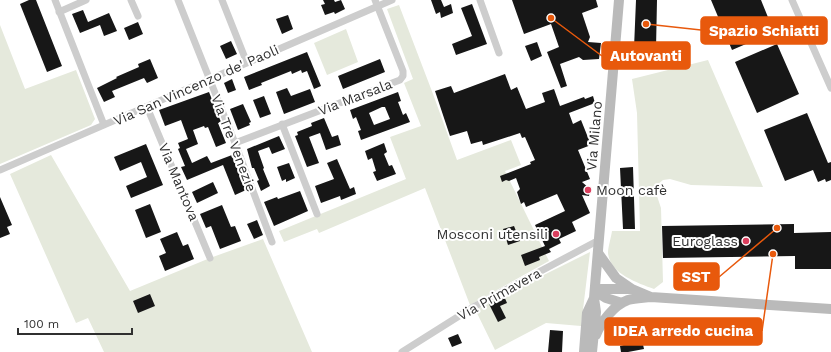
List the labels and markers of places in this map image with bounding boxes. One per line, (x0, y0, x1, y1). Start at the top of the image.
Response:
callout: Spazio Schiatti (701, 17, 827, 44)
callout: Autovanti (602, 42, 690, 69)
place label: Moon cafè (596, 182, 667, 198)
marker: Moon cafè (583, 185, 593, 195)
place label: Mosconi utensili (437, 226, 548, 242)
marker: Mosconi utensili (551, 229, 561, 239)
place label: Euroglass (672, 233, 738, 249)
marker: Euroglass (741, 236, 751, 246)
callout: SST (674, 263, 719, 290)
callout: IDEA arredo cucina (605, 318, 762, 345)

